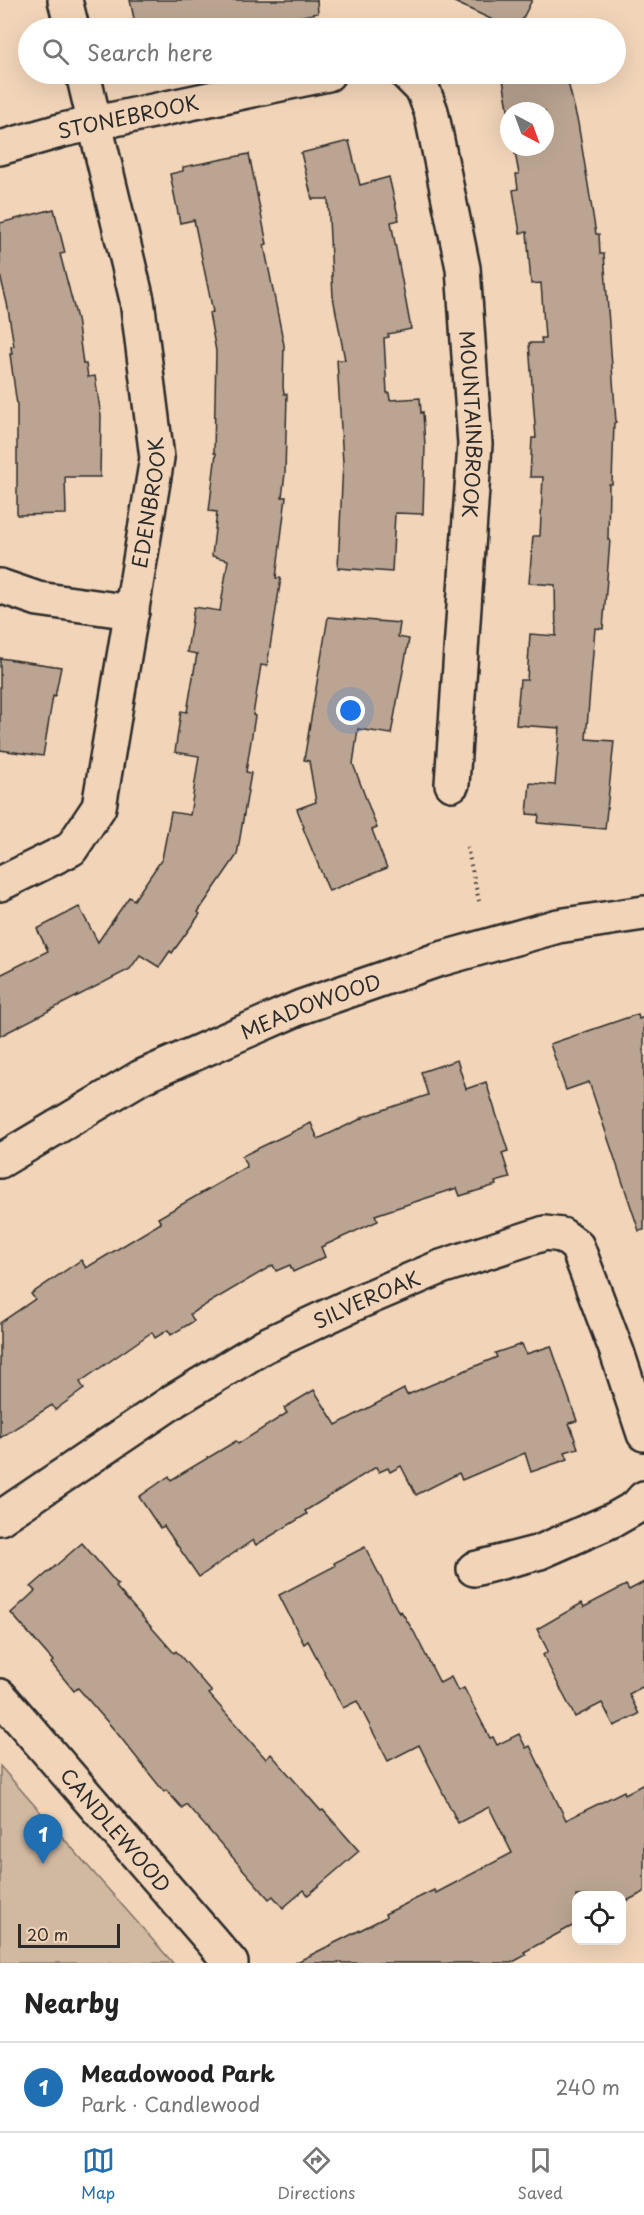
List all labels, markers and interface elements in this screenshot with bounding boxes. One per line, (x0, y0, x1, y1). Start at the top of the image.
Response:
search box (18, 18, 626, 84)
icon: search (39, 35, 72, 68)
text: Search here (87, 35, 213, 68)
street label: STONEBROOK (55, 87, 201, 146)
north arrow (500, 102, 554, 156)
street label: MOUNTAINBROOK (452, 330, 490, 519)
street label: EDENBROOK (124, 436, 173, 570)
your location (336, 696, 365, 725)
street label: MEADOWOOD (235, 966, 385, 1047)
street label: SILVEROAK (308, 1263, 425, 1336)
street label: CANDLEWOOD (53, 1761, 178, 1899)
pin: 1 (24, 1814, 63, 1864)
map controls (572, 1891, 626, 1945)
button: locate (572, 1891, 626, 1945)
scale bar (18, 1921, 120, 1948)
text: 20 m (27, 1922, 68, 1946)
text: Nearby (24, 1983, 119, 2022)
text: Meadowood Park (81, 2056, 275, 2089)
text: 1 (39, 2072, 48, 2102)
text: 240 m (555, 2072, 620, 2102)
text: Park · Candlewood (81, 2089, 260, 2119)
tab: Map (81, 2144, 115, 2204)
tab: Directions (277, 2144, 355, 2204)
tab: Saved (517, 2144, 563, 2204)

